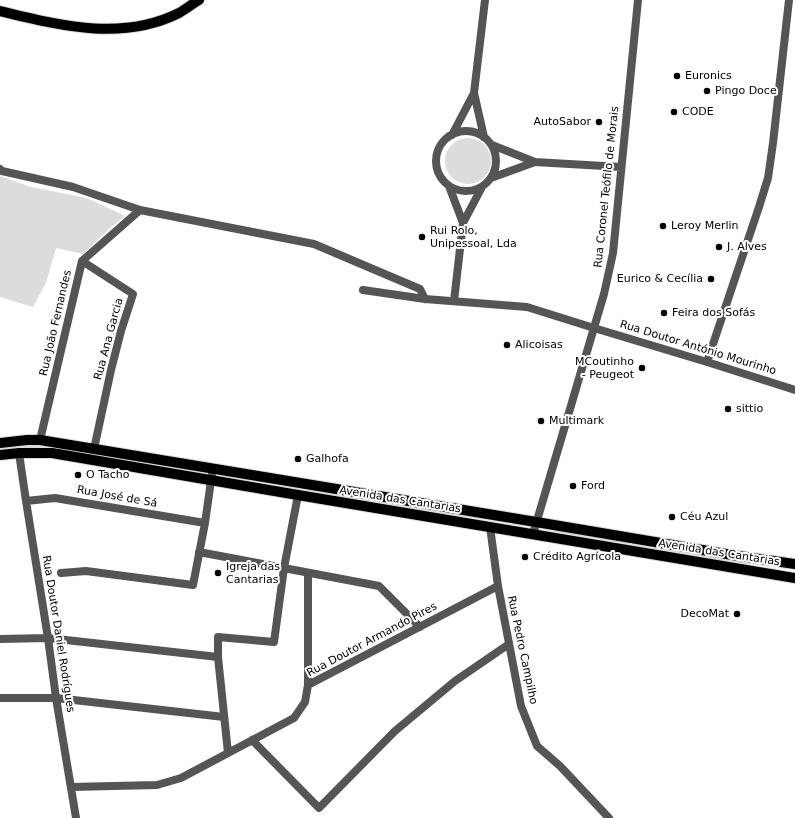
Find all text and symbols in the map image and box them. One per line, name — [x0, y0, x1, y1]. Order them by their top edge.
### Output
place label: Euronics — [685, 69, 732, 83]
marker: Euronics — [672, 71, 682, 81]
place label: Pingo Doce — [715, 84, 777, 98]
marker: Pingo Doce — [702, 86, 712, 96]
place label: CODE — [682, 105, 714, 119]
street label: Rua Coronel Teófilo de Morais — [592, 106, 622, 268]
marker: CODE — [669, 107, 679, 117]
place label: AutoSabor — [534, 115, 591, 129]
marker: AutoSabor — [594, 117, 604, 127]
place label: Leroy Merlin — [671, 219, 739, 233]
marker: Leroy Merlin — [658, 221, 668, 231]
place label: Rui Rolo, Unipessoal, Lda — [430, 224, 517, 250]
marker: Rui Rolo, Unipessoal, Lda — [417, 232, 427, 242]
place label: J. Alves — [727, 240, 767, 254]
marker: J. Alves — [714, 242, 724, 252]
street label: Rua João Fernandes — [37, 269, 75, 377]
place label: Eurico & Cecília — [617, 272, 703, 286]
marker: Eurico & Cecília — [706, 274, 716, 284]
street label: Rua Ana Garcia — [92, 296, 126, 382]
place label: Feira dos Sofás — [672, 306, 755, 320]
marker: Feira dos Sofás — [659, 308, 669, 318]
street label: Rua Doutor António Mourinho — [618, 318, 778, 378]
place label: Alicoisas — [515, 338, 563, 352]
marker: Alicoisas — [502, 340, 512, 350]
place label: MCoutinho - Peugeot — [575, 355, 634, 381]
marker: MCoutinho - Peugeot — [637, 363, 647, 373]
place label: sittio — [736, 402, 763, 416]
marker: sittio — [723, 404, 733, 414]
place label: Multimark — [549, 414, 604, 428]
marker: Multimark — [536, 416, 546, 426]
place label: Galhofa — [306, 452, 349, 466]
marker: Galhofa — [293, 454, 303, 464]
place label: O Tacho — [86, 468, 130, 482]
marker: O Tacho — [73, 470, 83, 480]
place label: Ford — [581, 479, 605, 493]
marker: Ford — [568, 481, 578, 491]
street label: Rua José de Sá — [76, 483, 158, 511]
street label: Avenida das Cantarias — [338, 484, 462, 516]
place label: Céu Azul — [680, 510, 728, 524]
marker: Céu Azul — [667, 512, 677, 522]
street label: Avenida das Cantarias — [657, 537, 781, 569]
place label: Crédito Agrícola — [533, 550, 621, 564]
marker: Crédito Agrícola — [520, 552, 530, 562]
street label: Rua Doutor Daniel Rodrígues — [39, 554, 77, 714]
place label: Igreja das Cantarias — [226, 560, 280, 586]
marker: Igreja das Cantarias — [213, 568, 223, 578]
street label: Rua Pedro Campilho — [504, 594, 540, 706]
street label: Rua Doutor Armando Pires — [305, 600, 439, 680]
place label: DecoMat — [680, 607, 729, 621]
marker: DecoMat — [732, 609, 742, 619]

